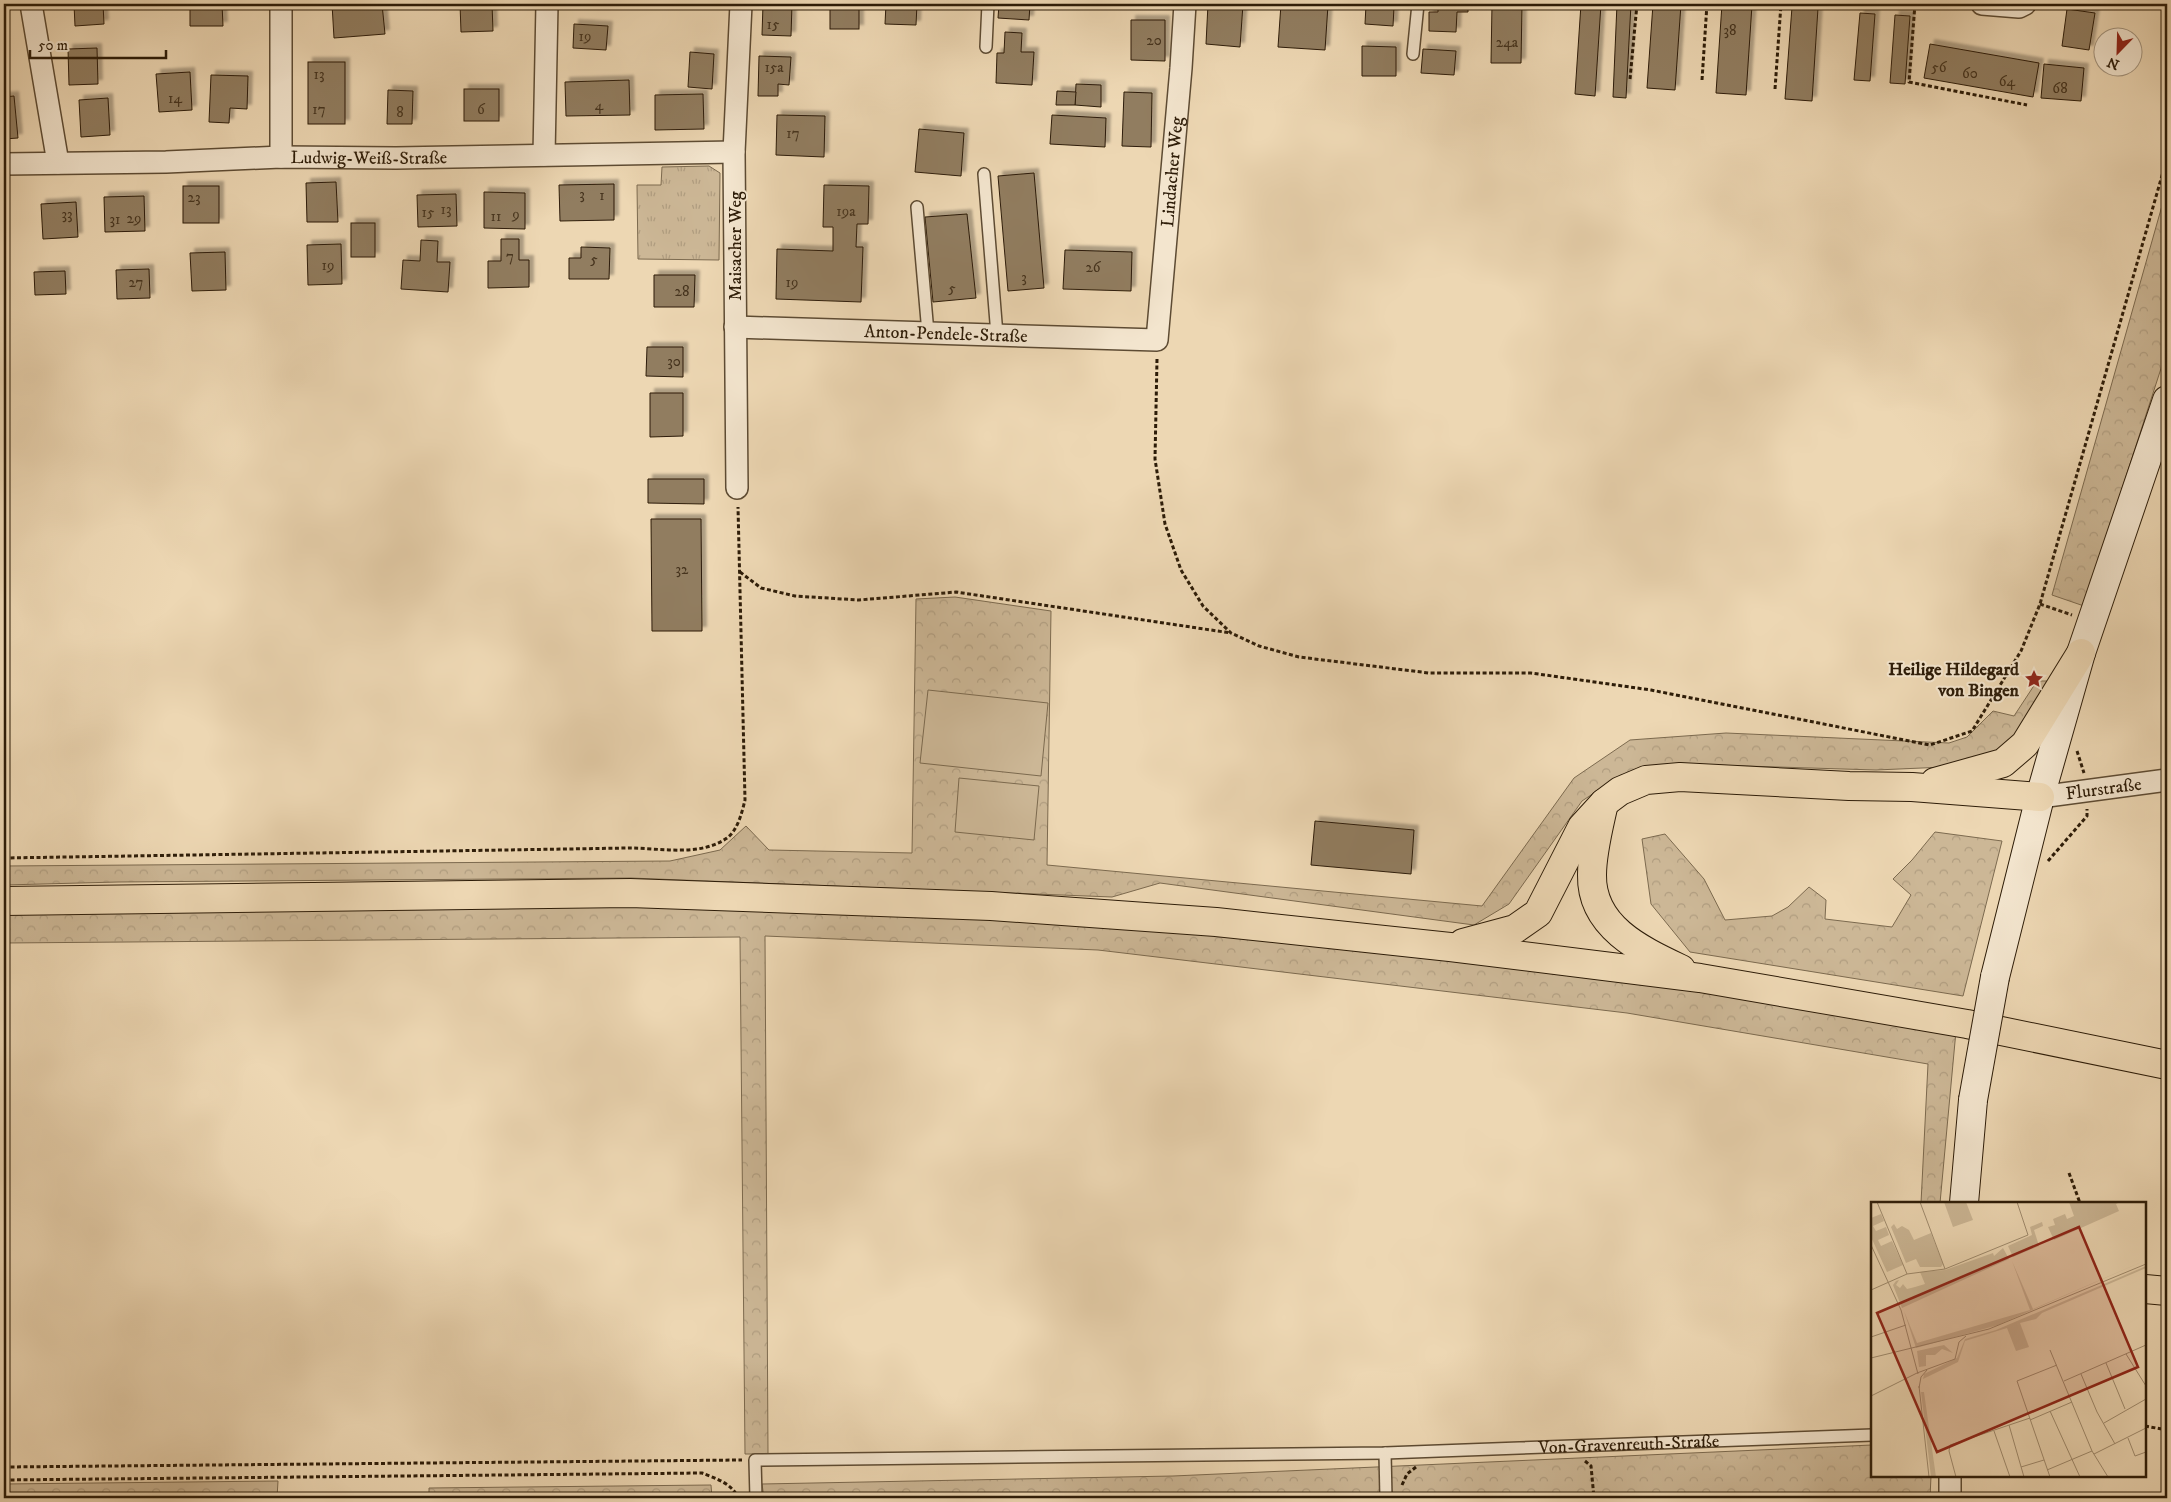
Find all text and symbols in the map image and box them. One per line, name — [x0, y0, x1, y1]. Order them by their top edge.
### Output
house number: 15 — [767, 15, 780, 34]
house number: 38 — [1723, 21, 1737, 40]
house number: 19 — [579, 27, 591, 46]
scale bar — [30, 28, 166, 60]
north arrow — [2094, 28, 2144, 78]
house number: 20 — [1146, 31, 1162, 50]
house number: 24a — [1496, 33, 1519, 52]
text: 50 m — [38, 36, 68, 55]
text: N — [2104, 52, 2122, 74]
house number: 15a — [764, 58, 784, 77]
house number: 56 — [1931, 58, 1948, 77]
house number: 60 — [1962, 64, 1978, 83]
house number: 13 — [313, 65, 325, 84]
house number: 64 — [1999, 72, 2016, 91]
house number: 68 — [2052, 79, 2068, 98]
house number: 14 — [168, 89, 182, 108]
house number: 4 — [595, 96, 604, 115]
house number: 17 — [312, 100, 326, 119]
house number: 6 — [477, 100, 486, 119]
house number: 8 — [396, 103, 404, 122]
street label: Lindacher Weg — [1157, 116, 1189, 228]
house number: 17 — [786, 124, 800, 143]
street label: Ludwig-Weiß-Straße — [290, 147, 447, 170]
house number: 3 — [579, 185, 585, 204]
house number: 1 — [599, 186, 605, 205]
house number: 23 — [188, 188, 200, 207]
street label: Maisacher Weg — [725, 191, 747, 301]
house number: 13 — [440, 200, 452, 219]
house number: 19a — [836, 202, 856, 221]
house number: 15 — [422, 203, 435, 222]
house number: 33 — [61, 205, 73, 224]
house number: 9 — [511, 205, 520, 224]
house number: 11 — [490, 207, 502, 226]
house number: 29 — [127, 209, 141, 228]
house number: 31 — [109, 210, 121, 229]
house number: 7 — [506, 247, 514, 266]
house number: 5 — [590, 250, 598, 269]
house number: 19 — [322, 256, 334, 275]
house number: 26 — [1085, 258, 1102, 277]
house number: 3 — [1021, 268, 1027, 287]
house number: 27 — [129, 273, 144, 292]
house number: 19 — [786, 273, 798, 292]
house number: 5 — [948, 279, 956, 298]
house number: 28 — [675, 282, 689, 301]
street label: Anton-Pendele-Straße — [864, 321, 1028, 348]
house number: 30 — [667, 352, 681, 371]
house number: 32 — [676, 560, 689, 579]
place label: Heilige Hildegard von Bingen — [1888, 659, 2020, 702]
place icon: Heilige Hildegard von Bingen — [2023, 668, 2045, 690]
street label: Flurstraße — [2064, 774, 2143, 805]
inset map — [1871, 1202, 2146, 1477]
street label: Von-Gravenreuth-Straße — [1537, 1431, 1720, 1459]

